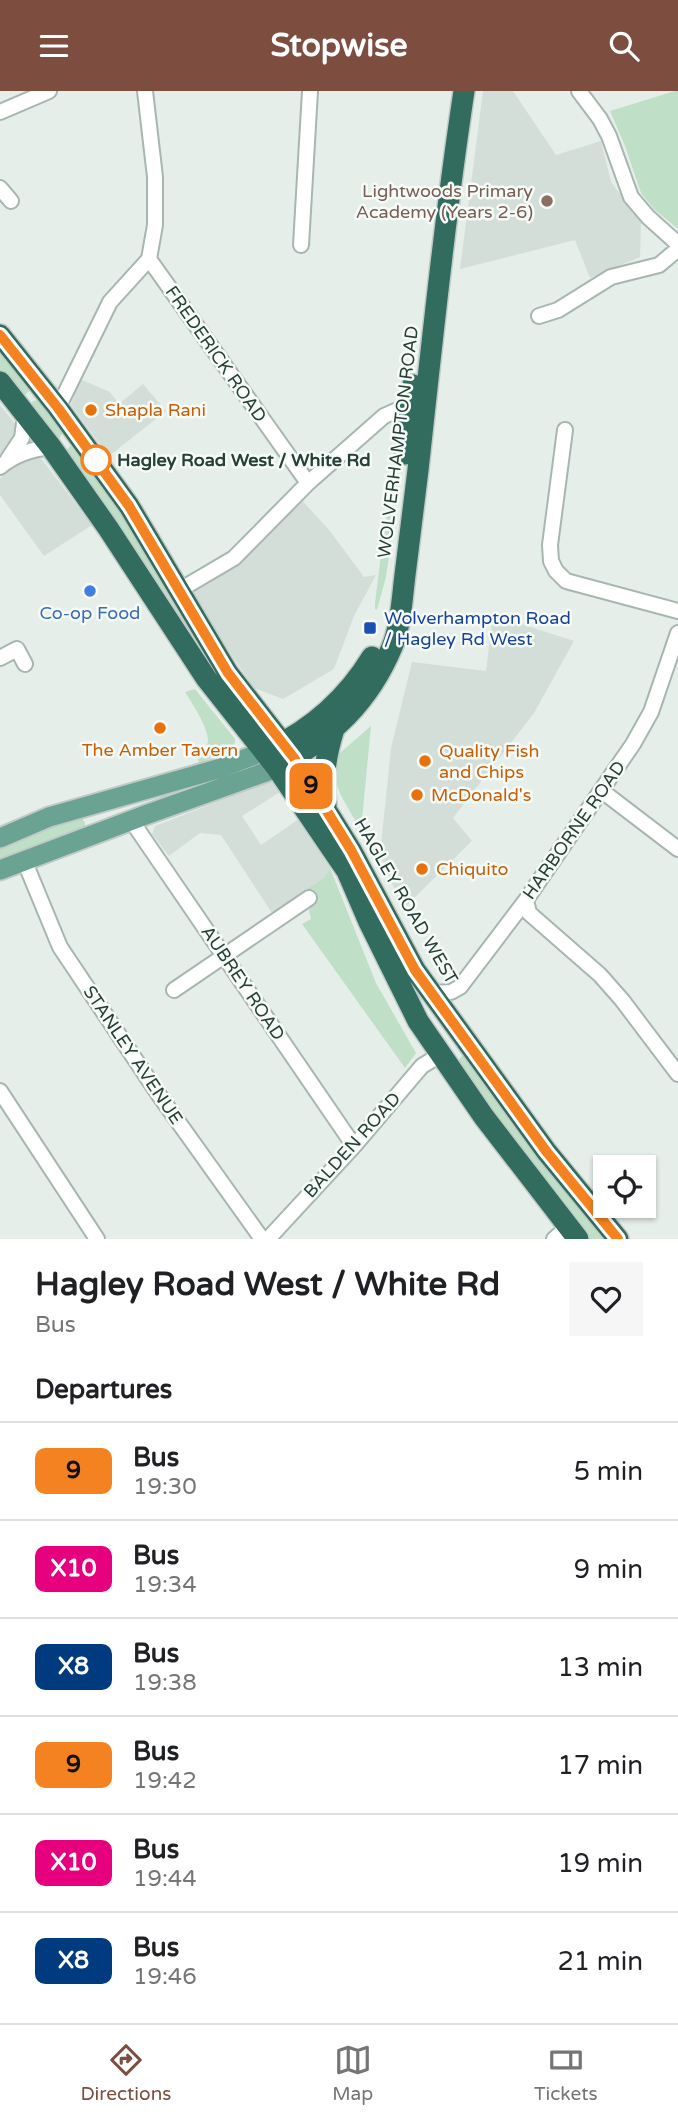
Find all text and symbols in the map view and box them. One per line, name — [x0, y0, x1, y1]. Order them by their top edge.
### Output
icon: menu — [35, 27, 73, 65]
text: Stopwise — [270, 27, 408, 65]
icon: search — [605, 27, 643, 65]
place label: Lightwoods Primary Academy (Years 2-6) — [356, 180, 533, 223]
marker: Lightwoods Primary Academy (Years 2-6) — [539, 193, 555, 209]
street label: FREDERICK ROAD — [161, 282, 271, 426]
street label: WOLVERHAMPTON ROAD — [373, 325, 423, 559]
place label: Shapla Rani — [105, 399, 206, 421]
marker: Shapla Rani — [83, 402, 99, 418]
marker: Hagley Road West / White Rd — [81, 445, 111, 475]
place label: Hagley Road West / White Rd — [117, 449, 371, 471]
marker: Co-op Food — [82, 583, 98, 599]
place label: Co-op Food — [40, 602, 140, 624]
place label: Wolverhampton Road / Hagley Rd West — [384, 607, 571, 650]
marker: Wolverhampton Road / Hagley Rd West — [362, 620, 378, 636]
marker: The Amber Tavern — [152, 720, 168, 736]
place label: The Amber Tavern — [82, 739, 238, 761]
place label: Quality Fish and Chips — [439, 740, 539, 783]
marker: Quality Fish and Chips — [417, 753, 433, 769]
street label: HARBORNE ROAD — [518, 756, 630, 904]
line badge: 9 — [288, 763, 334, 809]
text: 9 — [303, 771, 319, 800]
place label: McDonald's — [431, 784, 531, 806]
marker: McDonald's — [409, 787, 425, 803]
street label: HAGLEY ROAD WEST — [349, 814, 463, 988]
place label: Chiquito — [436, 858, 509, 880]
marker: Chiquito — [414, 861, 430, 877]
street label: AUBREY ROAD — [196, 921, 290, 1045]
street label: STANLEY AVENUE — [78, 982, 188, 1128]
street label: BALDEN ROAD — [299, 1088, 405, 1202]
map controls — [593, 1155, 656, 1218]
button: locate — [593, 1155, 656, 1218]
button: heart — [569, 1262, 643, 1336]
text: Hagley Road West / White Rd — [35, 1265, 500, 1304]
text: Bus — [35, 1311, 76, 1339]
text: Departures — [35, 1374, 172, 1405]
text: Bus — [133, 1442, 179, 1473]
text: 9 — [66, 1456, 81, 1485]
text: 5 min — [574, 1456, 643, 1487]
text: 19:30 — [133, 1473, 197, 1501]
text: Bus — [133, 1540, 179, 1571]
text: X10 — [50, 1554, 97, 1583]
text: 9 min — [574, 1554, 643, 1585]
text: 19:34 — [133, 1571, 197, 1599]
text: Bus — [133, 1638, 179, 1669]
text: X8 — [58, 1652, 89, 1681]
text: 13 min — [557, 1652, 643, 1683]
text: 19:38 — [133, 1669, 197, 1697]
text: Bus — [133, 1736, 179, 1767]
text: 9 — [66, 1750, 81, 1779]
text: 17 min — [557, 1750, 643, 1781]
text: 19:42 — [133, 1767, 197, 1795]
text: Bus — [133, 1834, 179, 1865]
text: X10 — [50, 1848, 97, 1877]
text: 19 min — [557, 1848, 643, 1879]
text: 19:44 — [133, 1865, 197, 1893]
text: Bus — [133, 1932, 179, 1963]
text: X8 — [58, 1946, 89, 1975]
text: 21 min — [557, 1946, 643, 1977]
text: 19:46 — [133, 1963, 197, 1991]
tab: Directions — [80, 2041, 171, 2105]
tab: Map — [332, 2041, 373, 2105]
tab: Tickets — [534, 2041, 598, 2105]

